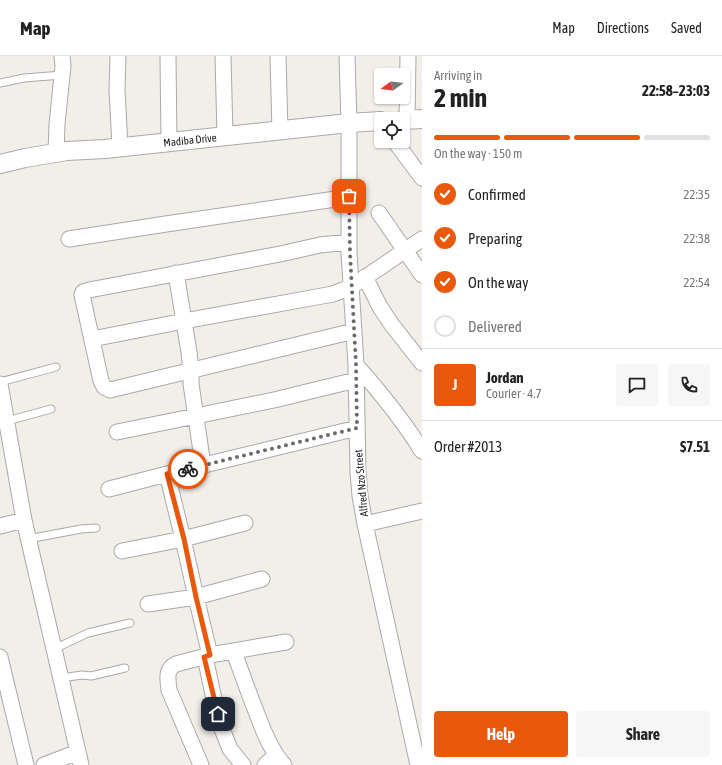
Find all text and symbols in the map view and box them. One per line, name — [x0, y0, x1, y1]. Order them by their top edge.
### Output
text: Map — [20, 17, 51, 39]
text: Map — [552, 20, 575, 36]
text: Directions — [597, 20, 649, 36]
text: Saved — [671, 20, 702, 36]
north arrow — [374, 68, 410, 104]
map controls — [374, 68, 410, 148]
text: Arriving in — [434, 68, 482, 83]
text: 22:58–23:03 — [642, 82, 710, 99]
text: 2 min — [434, 83, 487, 113]
button: locate — [374, 112, 410, 148]
street label: Madiba Drive — [163, 131, 217, 149]
text: On the way · 150 m — [434, 146, 522, 161]
pin — [332, 179, 366, 213]
icon: check — [434, 183, 456, 205]
icon: bag — [338, 185, 360, 207]
text: Confirmed — [468, 186, 526, 203]
text: 22:35 — [683, 187, 710, 202]
icon: check — [434, 227, 456, 249]
text: Preparing — [468, 230, 522, 247]
text: 22:38 — [683, 231, 710, 246]
icon: check — [434, 271, 456, 293]
text: On the way — [468, 274, 529, 291]
text: 22:54 — [683, 275, 710, 290]
text: Delivered — [468, 318, 522, 335]
button: chat — [616, 364, 658, 406]
button: phone — [668, 364, 710, 406]
text: Jordan — [486, 369, 524, 386]
text: J — [453, 376, 457, 393]
text: Courier · 4.7 — [486, 386, 542, 401]
text: Order #2013 — [434, 438, 502, 455]
text: $7.51 — [680, 438, 710, 455]
courier — [168, 449, 208, 489]
street label: Alfred Nzo Street — [352, 449, 370, 517]
icon: bike — [177, 458, 199, 480]
pin — [201, 697, 235, 731]
icon: home — [207, 703, 229, 725]
button: Help — [434, 711, 568, 757]
button: Share — [576, 711, 710, 757]

